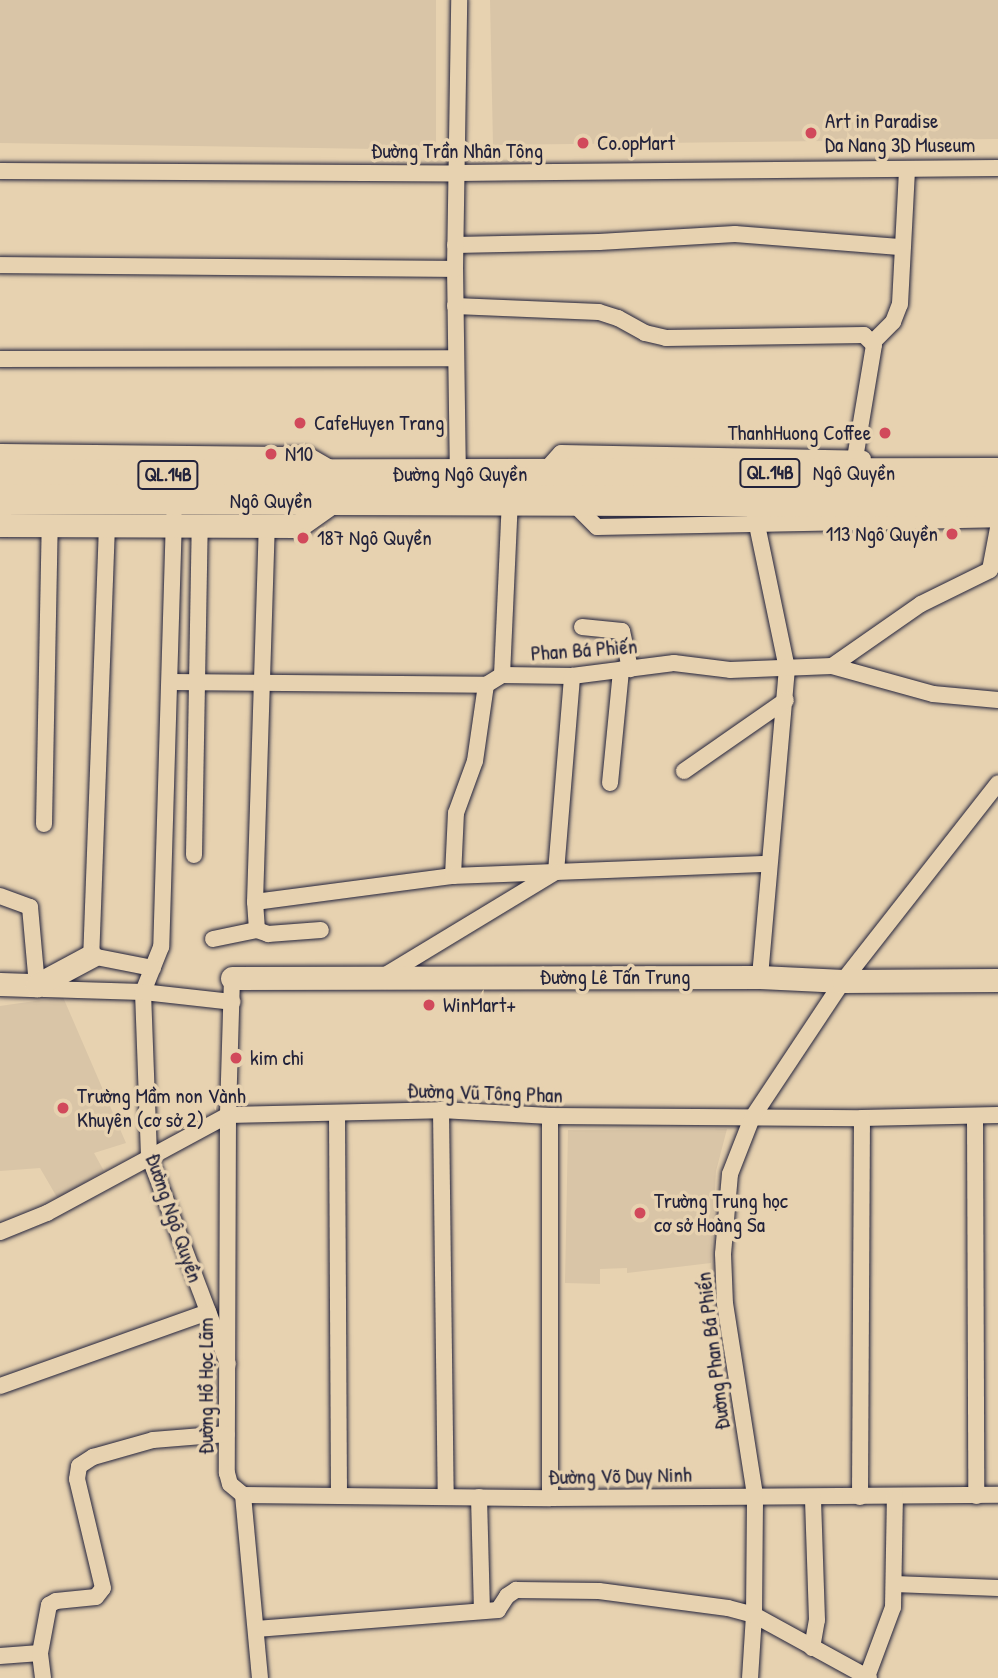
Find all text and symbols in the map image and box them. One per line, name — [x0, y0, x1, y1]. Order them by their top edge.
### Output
place label: Art in Paradise Da Nang 3D Museum — [825, 108, 975, 158]
marker: Art in Paradise Da Nang 3D Museum — [803, 125, 819, 141]
place label: Co.opMart — [597, 130, 675, 156]
marker: Co.opMart — [575, 135, 591, 151]
street label: Đường Trần Nhân Tông — [371, 138, 543, 164]
place label: CafeHuyen Trang — [314, 410, 444, 436]
marker: CafeHuyen Trang — [292, 415, 308, 431]
place label: ThanhHuong Coffee — [728, 420, 871, 446]
marker: ThanhHuong Coffee — [877, 425, 893, 441]
place label: N10 — [285, 441, 313, 467]
marker: N10 — [263, 446, 279, 462]
road number: QL.14B — [738, 458, 802, 488]
road number: QL.14B — [136, 460, 200, 490]
street label: Ngô Quyền — [813, 460, 895, 486]
street label: Đường Ngô Quyền — [393, 461, 527, 487]
street label: Ngô Quyền — [230, 488, 312, 514]
place label: 113 Ngô Quyền — [826, 521, 938, 547]
place label: 187 Ngô Quyền — [317, 525, 432, 551]
marker: 113 Ngô Quyền — [944, 526, 960, 542]
marker: 187 Ngô Quyền — [295, 530, 311, 546]
street label: Phan Bá Phiến — [530, 634, 638, 666]
street label: Đường Lê Tấn Trung — [540, 964, 690, 990]
place label: WinMart+ — [443, 992, 516, 1018]
marker: WinMart+ — [421, 997, 437, 1013]
place label: kim chi — [250, 1045, 304, 1071]
marker: kim chi — [228, 1050, 244, 1066]
street label: Đường Vũ Tông Phan — [407, 1078, 563, 1108]
place label: Trường Mầm non Vành Khuyên (cơ sở 2) — [77, 1083, 246, 1133]
marker: Trường Mầm non Vành Khuyên (cơ sở 2) — [55, 1100, 71, 1116]
street label: Đường Ngô Quyền — [140, 1150, 208, 1286]
place label: Trường Trung học cơ sở Hoàng Sa — [654, 1188, 788, 1238]
marker: Trường Trung học cơ sở Hoàng Sa — [632, 1205, 648, 1221]
street label: Đường Phan Bá Phiến — [691, 1271, 735, 1431]
street label: Đường Hồ Học Lãm — [193, 1318, 219, 1454]
street label: Đường Võ Duy Ninh — [548, 1462, 692, 1490]

